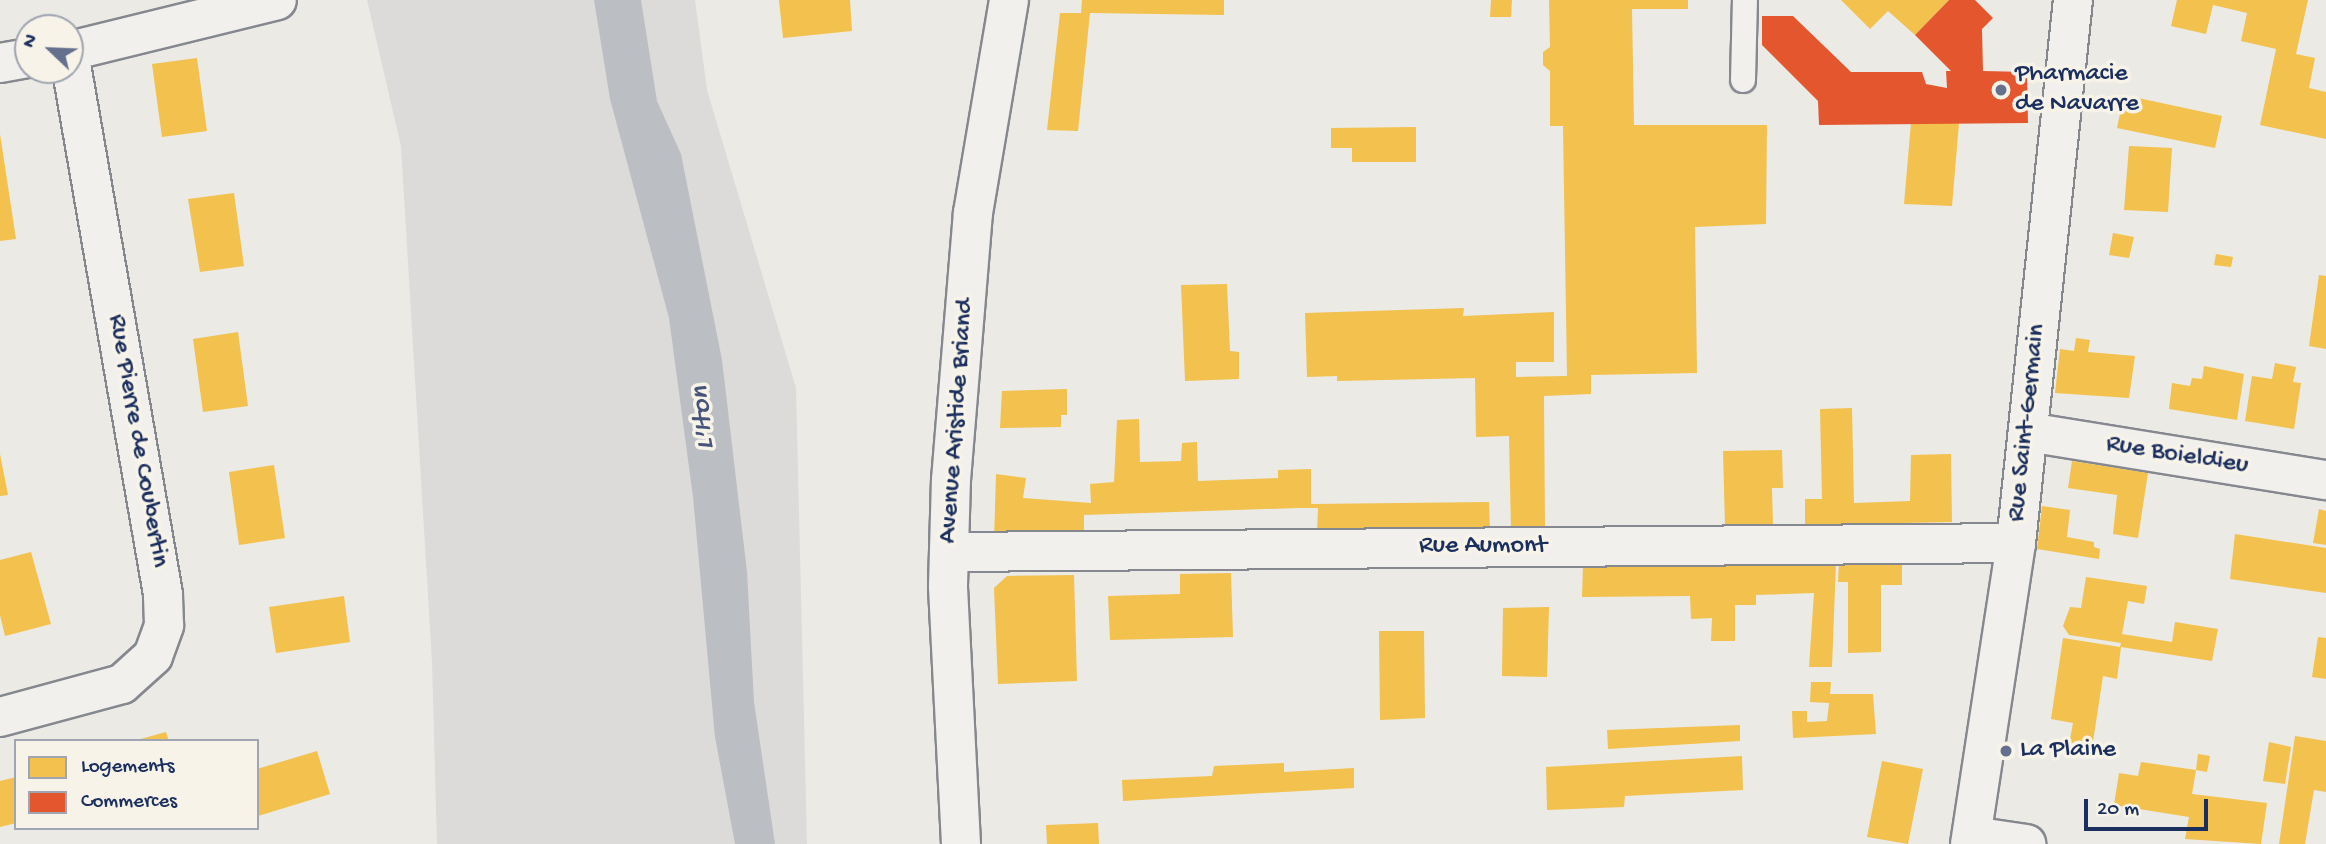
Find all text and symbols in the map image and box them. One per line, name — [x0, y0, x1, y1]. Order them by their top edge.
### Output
north arrow — [14, 14, 84, 84]
text: N — [18, 31, 44, 52]
place label: Pharmacie de Navarre — [2015, 59, 2139, 120]
marker: Pharmacie de Navarre — [1993, 82, 2009, 98]
street label: Avenue Aristide Briand — [934, 298, 982, 544]
street label: Rue Pierre de Coubertin — [99, 312, 175, 570]
street label: Rue Saint-Germain — [2002, 323, 2054, 523]
water label: L'Iton — [685, 385, 723, 451]
street label: Rue Boieldieu — [2104, 429, 2250, 483]
street label: Rue Aumont — [1419, 531, 1547, 563]
place label: La Plaine — [2020, 735, 2116, 767]
legend — [14, 739, 259, 830]
marker: La Plaine — [1998, 743, 2014, 759]
text: Logements — [81, 755, 174, 780]
scale bar — [2088, 784, 2212, 828]
text: Commerces — [81, 790, 177, 815]
text: 20 m — [2097, 798, 2139, 823]

